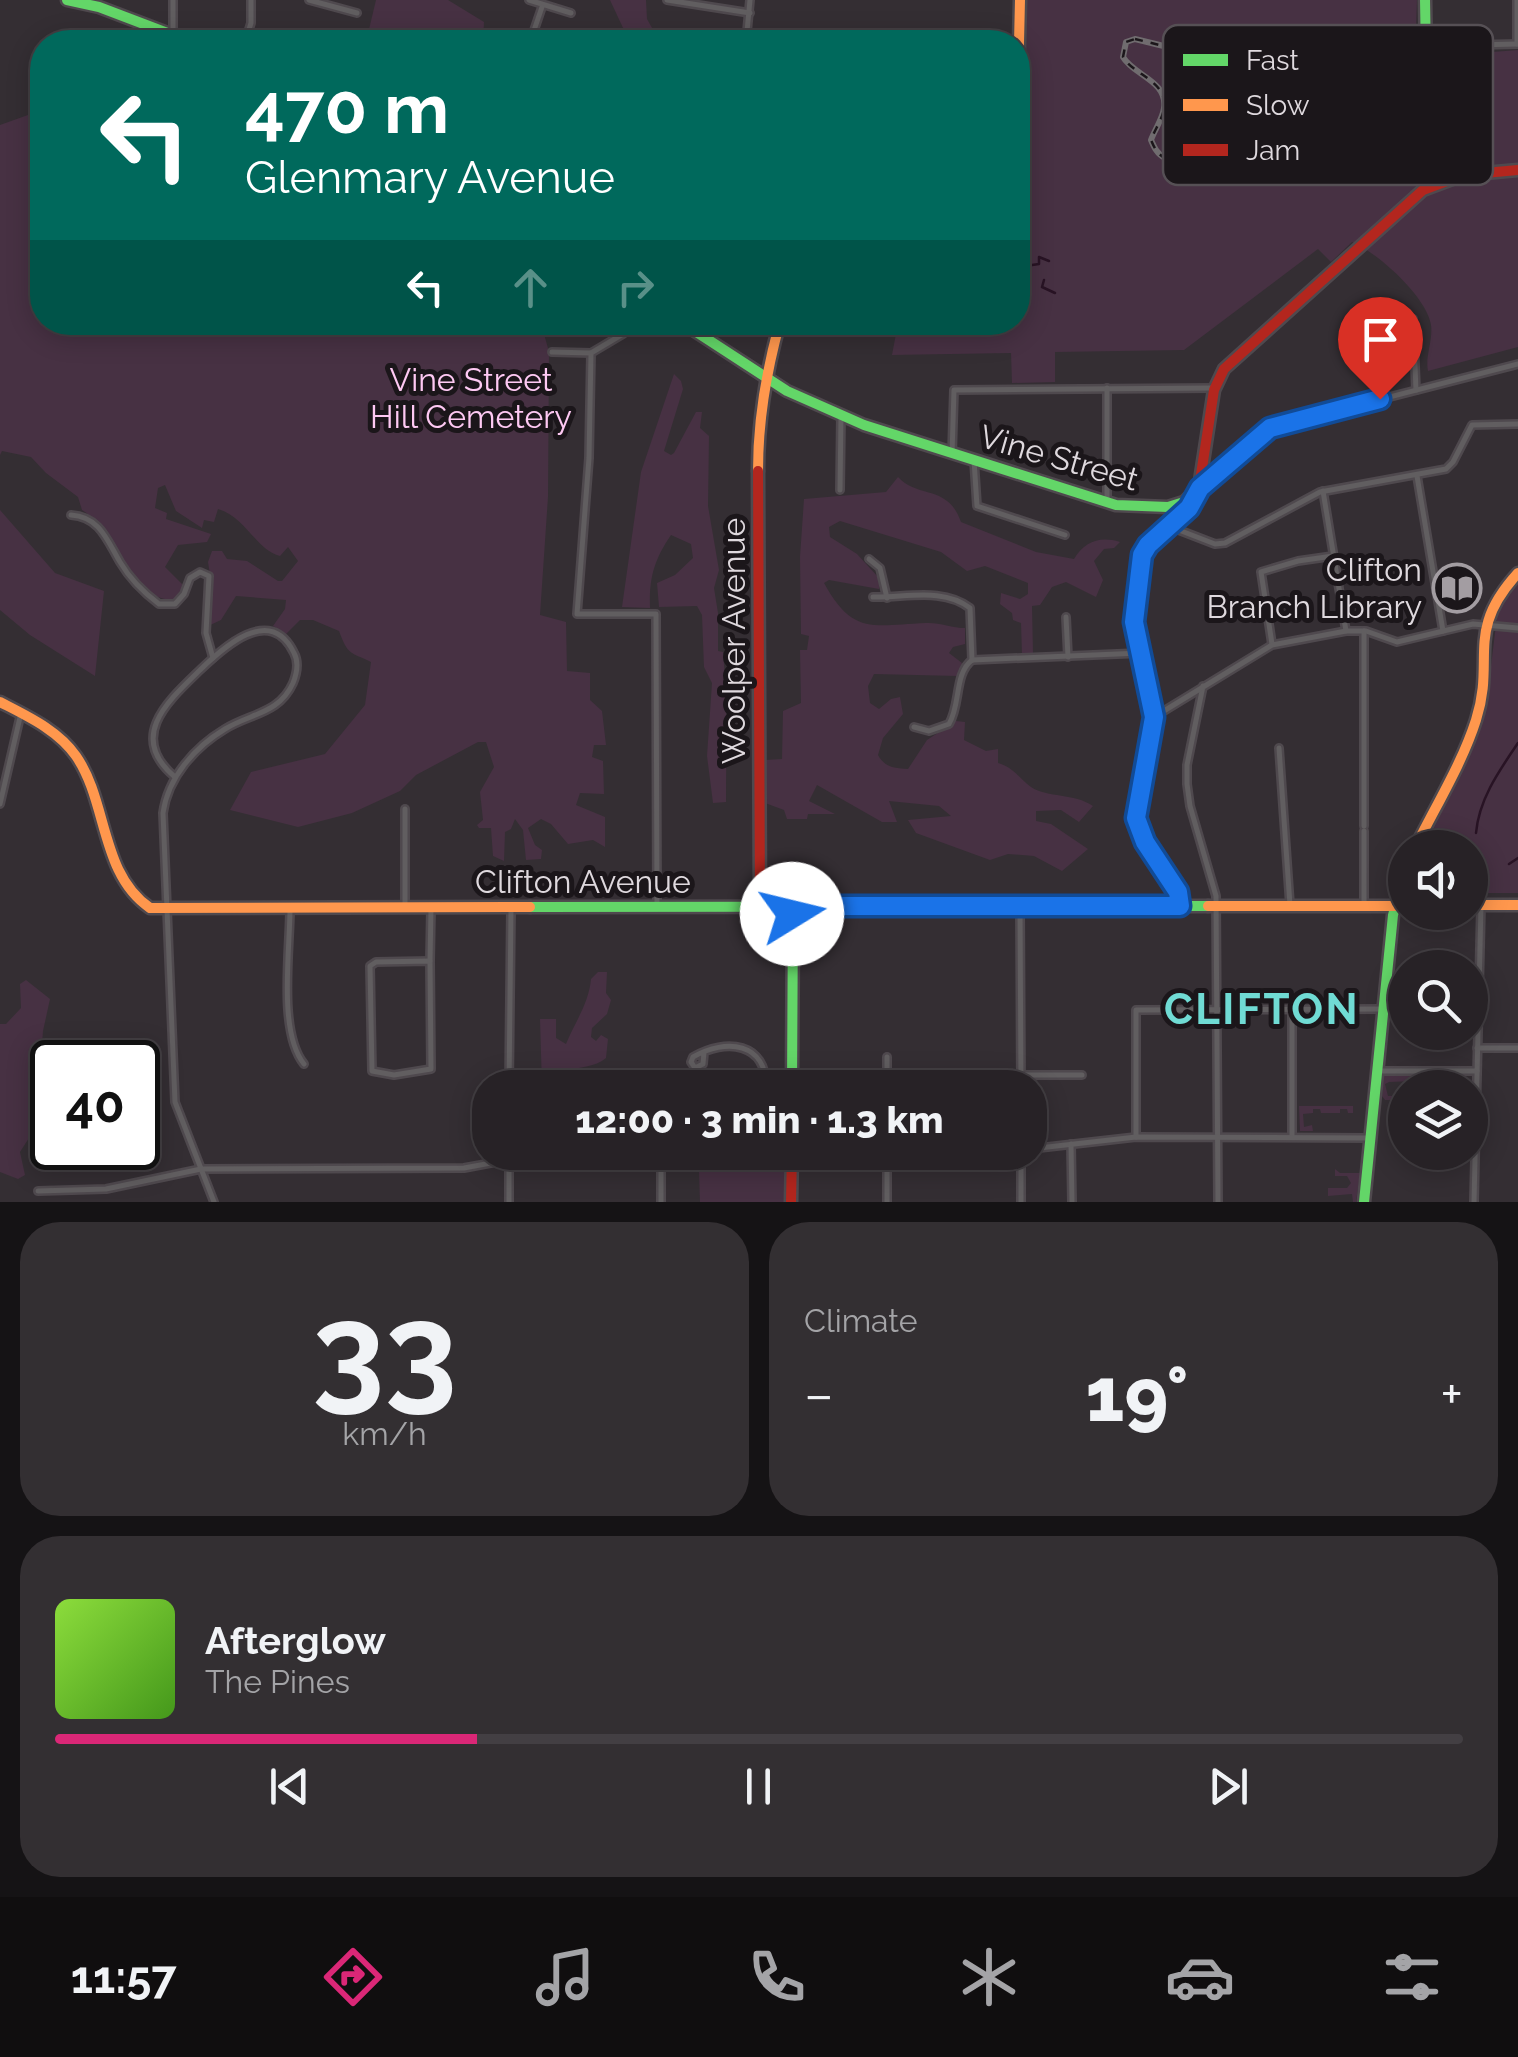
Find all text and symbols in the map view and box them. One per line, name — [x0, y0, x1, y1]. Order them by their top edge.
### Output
legend — [1163, 25, 1493, 185]
text: Fast — [1246, 44, 1299, 77]
text: 470 m — [245, 67, 449, 149]
icon: left — [80, 70, 210, 200]
text: Slow — [1246, 89, 1310, 122]
text: Jam — [1246, 134, 1300, 167]
text: Glenmary Avenue — [245, 151, 615, 204]
icon: left — [398, 260, 453, 315]
icon: ahead — [503, 260, 558, 315]
icon: right — [608, 260, 663, 315]
pin — [1338, 297, 1423, 400]
icon: arrive — [1353, 312, 1408, 367]
park label: Vine Street Hill Cemetery — [370, 361, 572, 435]
street label: Vine Street — [976, 417, 1143, 498]
street label: Woolper Avenue — [715, 518, 752, 764]
place label: Clifton Branch Library — [1206, 551, 1422, 625]
library icon: Clifton Branch Library — [1431, 562, 1483, 614]
map controls — [1388, 830, 1488, 1170]
button: sound — [1388, 830, 1488, 930]
position arrow — [740, 862, 844, 966]
street label: Clifton Avenue — [475, 863, 691, 900]
button: search — [1388, 950, 1488, 1050]
district label: CLIFTON — [1164, 985, 1360, 1034]
speed limit sign: 40 — [30, 1040, 160, 1170]
button: layers — [1388, 1070, 1488, 1170]
text: 12:00 · 3 min · 1.3 km — [575, 1097, 944, 1142]
text: 33 — [312, 1274, 457, 1426]
text: Climate — [804, 1302, 918, 1339]
text: 19° — [1085, 1350, 1188, 1439]
text: − — [804, 1362, 834, 1427]
text: + — [1440, 1362, 1463, 1427]
text: km/h — [342, 1415, 427, 1452]
text: Afterglow — [205, 1618, 386, 1663]
text: The Pines — [205, 1663, 350, 1700]
icon: previous — [262, 1759, 317, 1814]
icon: pause — [731, 1759, 786, 1814]
icon: next — [1201, 1759, 1256, 1814]
icon: directions — [318, 1942, 388, 2012]
icon: music — [530, 1942, 600, 2012]
icon: phone — [742, 1942, 812, 2012]
icon: climate — [954, 1942, 1024, 2012]
icon: car — [1165, 1942, 1235, 2012]
icon: filters — [1377, 1942, 1447, 2012]
text: 11:57 — [71, 1951, 177, 2004]

